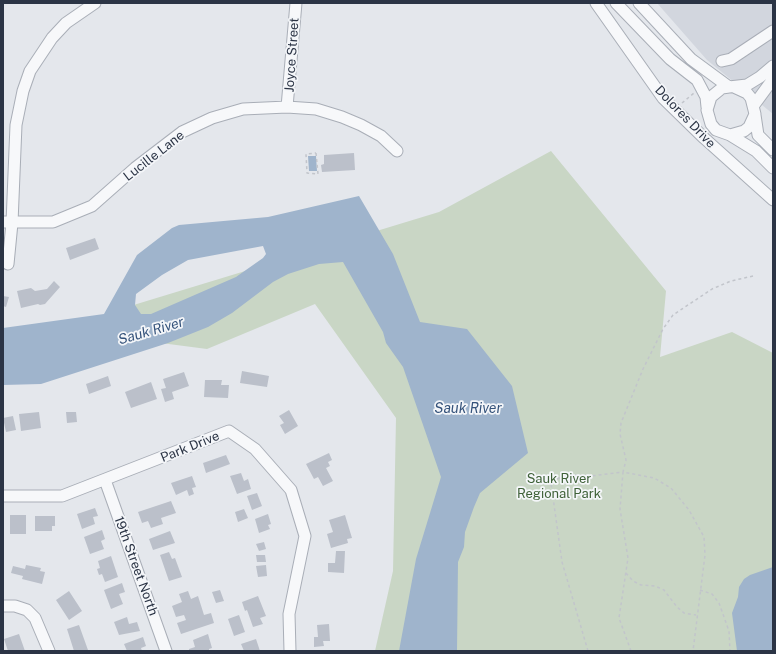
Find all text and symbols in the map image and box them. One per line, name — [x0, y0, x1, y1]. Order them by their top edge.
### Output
street label: Joyce Street — [282, 17, 302, 93]
street label: Dolores Drive — [651, 83, 719, 151]
street label: Lucille Lane — [121, 128, 187, 184]
water label: Sauk River — [116, 314, 186, 348]
water label: Sauk River — [434, 401, 502, 417]
street label: Park Drive — [158, 428, 222, 466]
park label: Sauk River Regional Park — [517, 471, 601, 502]
street label: 19th Street North — [111, 514, 161, 618]

